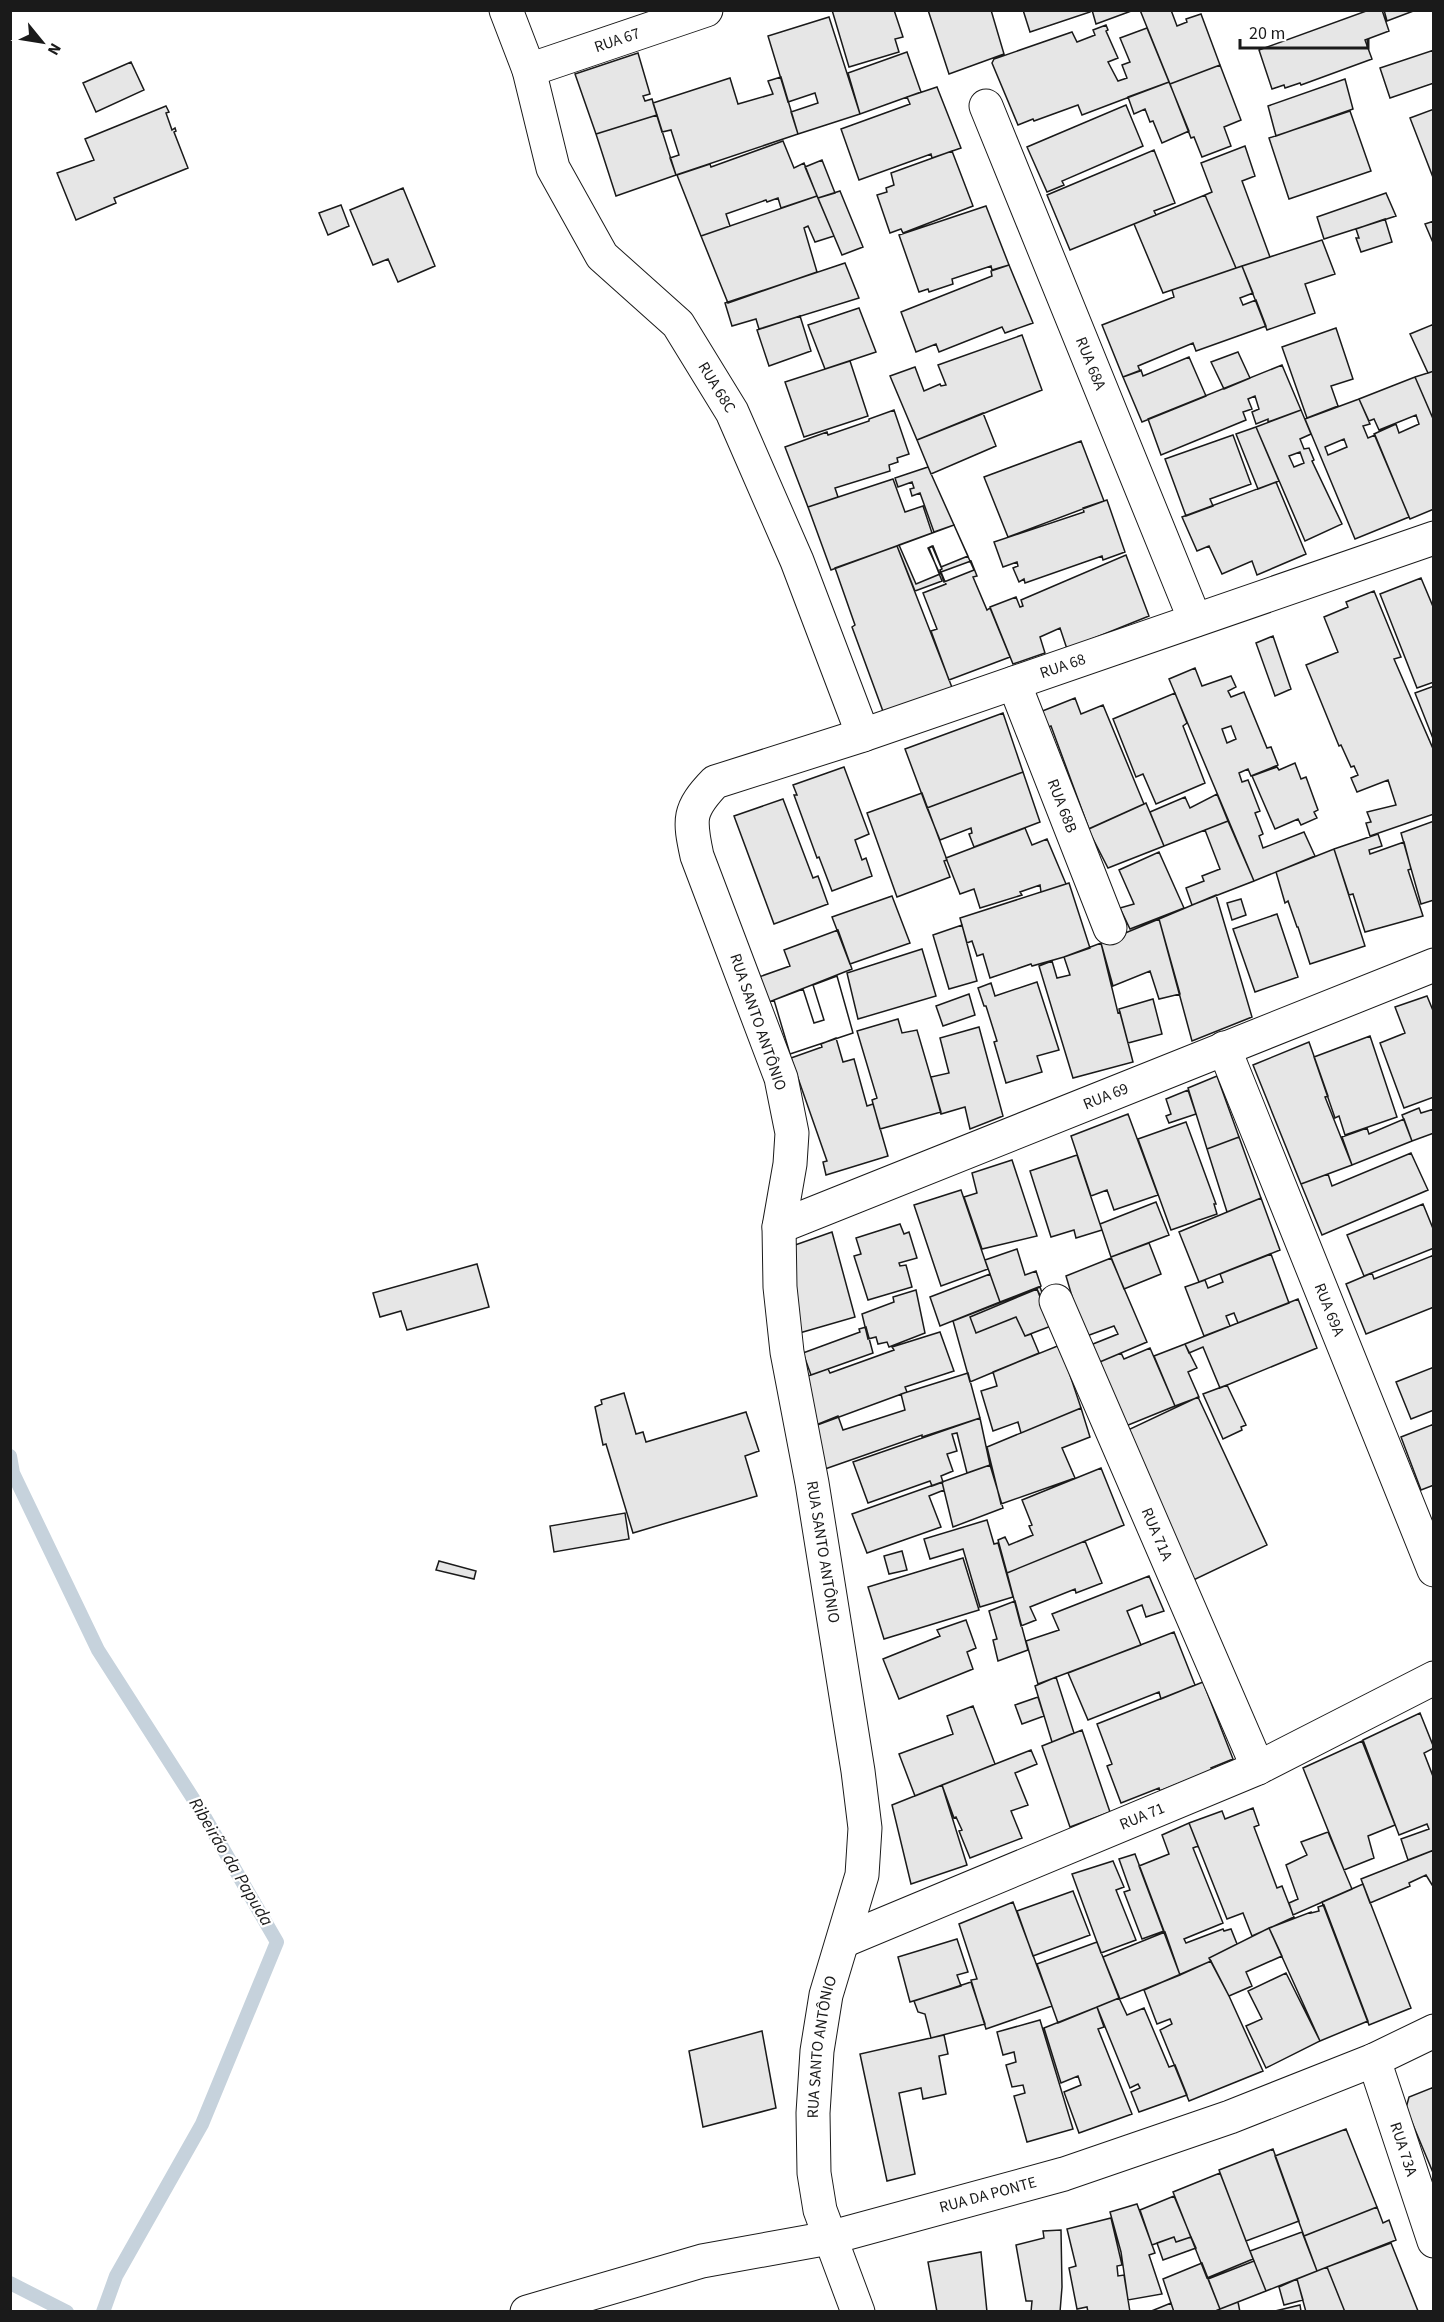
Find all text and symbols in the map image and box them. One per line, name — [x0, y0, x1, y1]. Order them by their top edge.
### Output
north arrow — [12, 12, 72, 72]
scale bar — [1240, 12, 1368, 50]
text: 20 m — [1249, 21, 1285, 46]
street label: RUA 67 — [591, 22, 643, 58]
text: N — [42, 39, 66, 59]
street label: RUA 68A — [1070, 334, 1112, 394]
street label: RUA 68C — [693, 358, 741, 417]
street label: RUA 68 — [1037, 648, 1089, 684]
street label: RUA 68B — [1042, 776, 1083, 836]
street label: RUA SANTO ANTÔNIO — [724, 950, 792, 1094]
street label: RUA 69 — [1080, 1077, 1132, 1115]
street label: RUA 69A — [1309, 1280, 1350, 1340]
street label: RUA SANTO ANTÔNIO — [801, 1479, 845, 1625]
street label: RUA 71A — [1136, 1504, 1178, 1564]
water label: Ribeirão da Papuda — [183, 1793, 279, 1931]
street label: RUA 71 — [1116, 1797, 1168, 1836]
street label: RUA SANTO ANTÔNIO — [802, 1973, 842, 2118]
street label: RUA 73A — [1384, 2119, 1423, 2179]
street label: RUA DA PONTE — [937, 2171, 1039, 2218]

